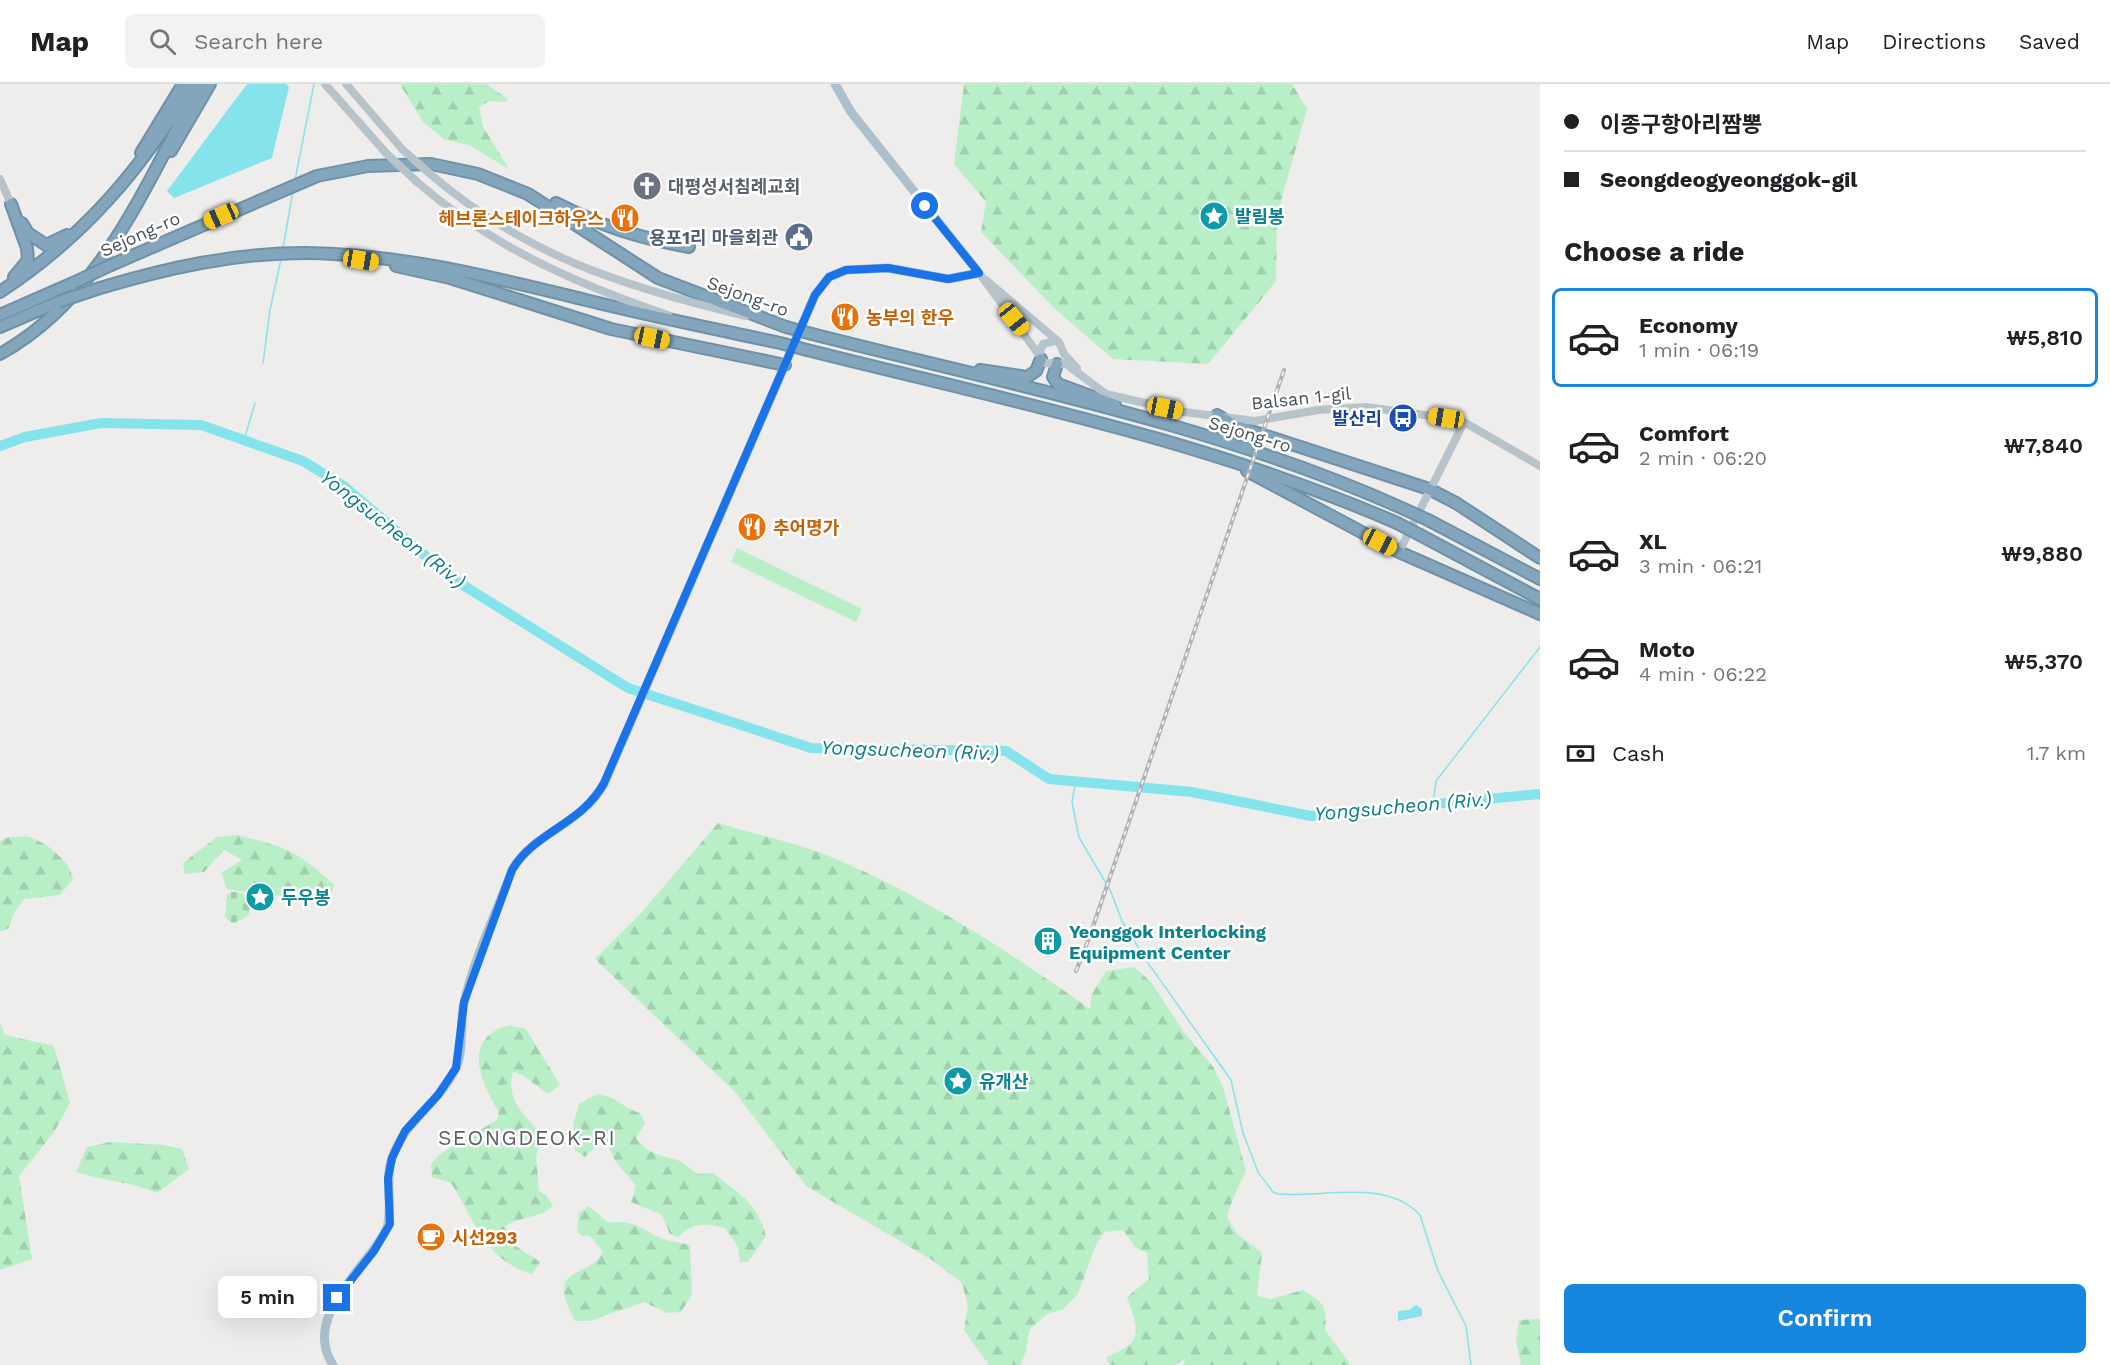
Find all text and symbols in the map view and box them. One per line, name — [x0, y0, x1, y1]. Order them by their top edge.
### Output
search box — [125, 14, 545, 68]
text: Map — [30, 25, 89, 58]
icon: search — [146, 25, 179, 58]
text: Search here — [194, 29, 323, 54]
text: Map — [1806, 29, 1849, 54]
text: Directions — [1882, 29, 1986, 54]
text: Saved — [2019, 29, 2080, 54]
text: 이종구항아리짬뽕 — [1600, 112, 1762, 137]
text: Seongdeogyeonggok-gil — [1600, 167, 1858, 192]
church icon: 대평성서침례교회 — [631, 170, 663, 202]
place label: 대평성서침례교회 — [668, 176, 800, 197]
route start — [911, 192, 938, 219]
car — [201, 200, 241, 232]
place icon: 발림봉 — [1198, 200, 1230, 232]
restaurant icon: 헤브론스테이크하우스 — [609, 202, 641, 234]
place label: 발림봉 — [1235, 206, 1285, 227]
street label: Sejong-ro — [97, 207, 183, 261]
place label: 헤브론스테이크하우스 — [438, 208, 604, 229]
public building icon: 용포1리 마을회관 — [783, 221, 815, 253]
place label: 용포1리 마을회관 — [649, 227, 778, 248]
text: Choose a ride — [1564, 236, 1744, 268]
car — [342, 248, 380, 272]
street label: Sejong-ro — [704, 272, 792, 320]
car — [996, 299, 1032, 339]
restaurant icon: 농부의 한우 — [829, 301, 861, 333]
place label: 농부의 한우 — [866, 307, 954, 328]
icon: car — [1567, 311, 1621, 365]
text: Economy — [1639, 313, 1738, 338]
car — [633, 325, 671, 351]
text: ₩5,810 — [2006, 325, 2083, 350]
text: 1 min · 06:19 — [1639, 338, 1759, 362]
street label: Balsan 1-gil — [1250, 382, 1352, 414]
car — [1146, 396, 1184, 420]
bus stop icon: 발산리 — [1387, 402, 1419, 434]
car — [1427, 406, 1465, 430]
place label: 발산리 — [1332, 408, 1382, 429]
street label: Sejong-ro — [1206, 411, 1294, 457]
icon: car — [1567, 419, 1621, 473]
text: Comfort — [1639, 421, 1729, 446]
text: ₩7,840 — [2004, 433, 2083, 458]
text: 2 min · 06:20 — [1639, 446, 1767, 470]
water label: Yongsucheon (Riv.) — [315, 465, 471, 593]
restaurant icon: 추어명가 — [736, 511, 768, 543]
place label: 추어명가 — [773, 517, 840, 538]
car — [1360, 526, 1400, 558]
icon: car — [1567, 527, 1621, 581]
text: XL — [1639, 529, 1667, 554]
text: ₩9,880 — [2001, 541, 2083, 566]
text: 3 min · 06:21 — [1639, 554, 1762, 578]
icon: car — [1567, 635, 1621, 689]
text: Moto — [1639, 637, 1695, 662]
text: ₩5,370 — [2005, 649, 2083, 674]
text: 4 min · 06:22 — [1639, 662, 1767, 686]
water label: Yongsucheon (Riv.) — [821, 735, 999, 765]
icon: cash — [1564, 737, 1597, 770]
text: Cash — [1612, 741, 1665, 766]
text: 1.7 km — [2027, 741, 2086, 765]
water label: Yongsucheon (Riv.) — [1313, 786, 1493, 826]
place icon: 두우봉 — [244, 881, 276, 913]
place label: 두우봉 — [281, 887, 331, 908]
place label: Yeonggok Interlocking Equipment Center — [1069, 921, 1267, 963]
building icon: Yeonggok Interlocking Equipment Center — [1032, 925, 1064, 957]
place icon: 유개산 — [942, 1065, 974, 1097]
place label: 유개산 — [979, 1071, 1029, 1092]
district label: SEONGDEOK-RI — [438, 1125, 616, 1150]
cafe icon: 시선293 — [415, 1221, 447, 1253]
place label: 시선293 — [452, 1227, 517, 1248]
callout: 5 min — [217, 1277, 316, 1319]
route end — [323, 1284, 350, 1311]
button: Confirm — [1564, 1284, 2086, 1353]
text: 5 min — [240, 1285, 295, 1309]

